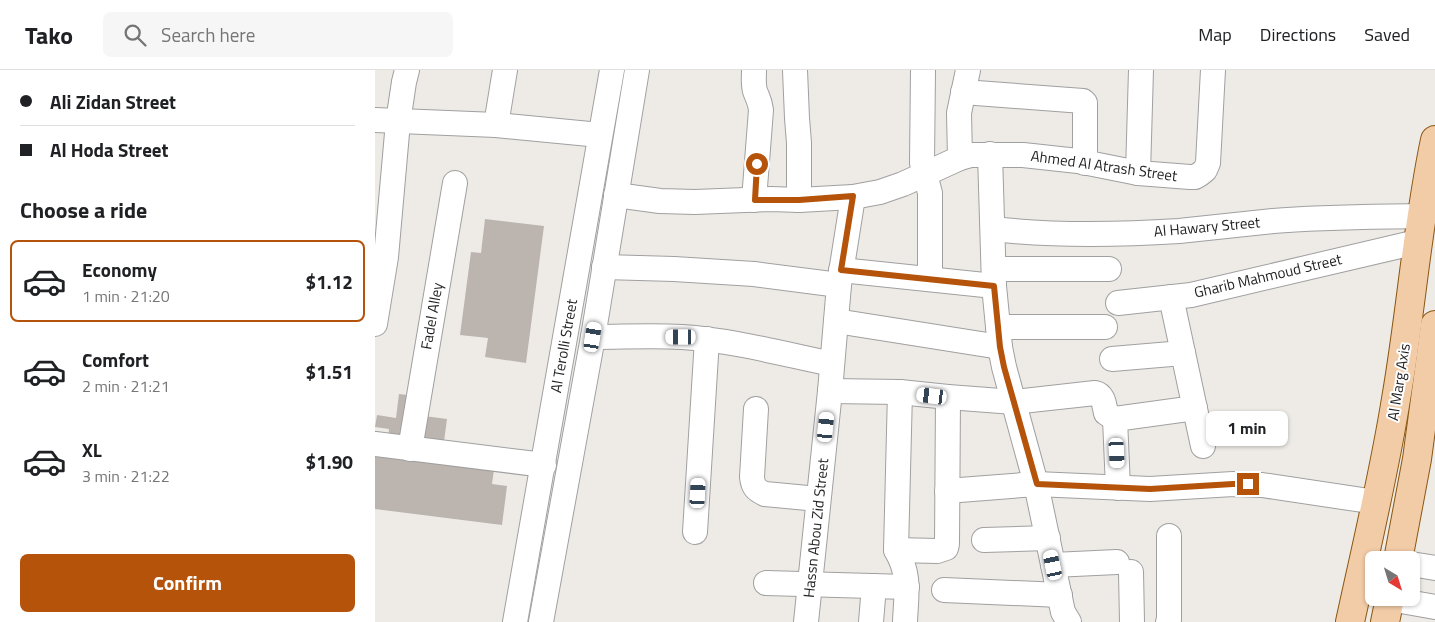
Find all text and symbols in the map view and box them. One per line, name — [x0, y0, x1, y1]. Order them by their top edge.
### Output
search box — [103, 12, 453, 57]
text: Tako — [25, 17, 73, 53]
text: Search here — [161, 20, 255, 49]
icon: search — [121, 21, 149, 49]
text: Map — [1198, 21, 1232, 48]
text: Directions — [1260, 21, 1336, 48]
text: Saved — [1364, 21, 1410, 48]
text: Ali Zidan Street — [50, 87, 176, 116]
text: Al Hoda Street — [50, 135, 168, 164]
street label: Ahmed Al Atrash Street — [1029, 144, 1180, 187]
route start — [746, 153, 768, 175]
text: Choose a ride — [20, 193, 147, 227]
street label: Al Hawary Street — [1153, 210, 1262, 243]
street label: Gharib Mahmoud Street — [1192, 247, 1345, 304]
text: Economy — [82, 255, 157, 284]
icon: car — [22, 259, 67, 304]
text: $1.12 — [306, 267, 353, 296]
street label: Fadel Alley — [414, 281, 449, 351]
text: 1 min · 21:20 — [82, 284, 170, 308]
street label: Al Terolli Street — [544, 296, 583, 395]
car — [583, 321, 602, 353]
car — [666, 330, 696, 345]
street label: Al Marg Axis — [1381, 342, 1416, 422]
text: Comfort — [82, 345, 149, 374]
icon: car — [22, 349, 67, 394]
text: $1.51 — [306, 357, 353, 386]
text: 2 min · 21:21 — [82, 374, 170, 398]
car — [916, 387, 947, 405]
car — [816, 411, 835, 443]
callout: 1 min — [1207, 412, 1289, 446]
text: 1 min — [1228, 416, 1266, 440]
text: XL — [82, 435, 102, 464]
car — [1108, 438, 1125, 468]
icon: car — [22, 439, 67, 484]
text: $1.90 — [306, 447, 353, 476]
street label: Hassn Abou Zid Street — [797, 456, 834, 599]
text: 3 min · 21:22 — [82, 464, 170, 488]
route end — [1237, 473, 1259, 495]
car — [689, 478, 706, 508]
car — [1042, 549, 1063, 581]
north arrow — [1365, 551, 1420, 606]
map controls — [1365, 551, 1420, 606]
button: Confirm — [20, 554, 355, 612]

